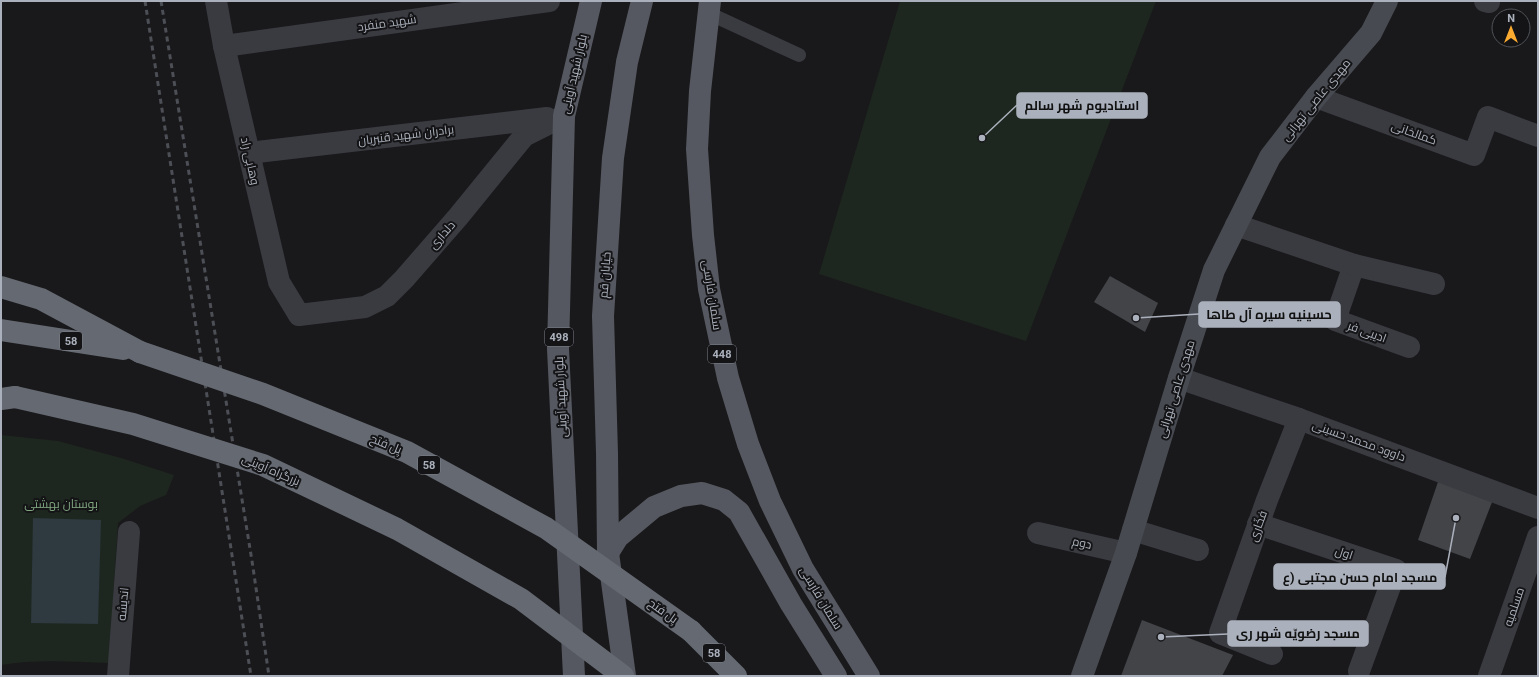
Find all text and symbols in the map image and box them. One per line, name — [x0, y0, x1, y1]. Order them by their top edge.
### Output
north arrow — [1491, 8, 1531, 48]
street label: شهید منفرد — [357, 12, 417, 34]
text: N — [1507, 12, 1515, 25]
street label: بلوار شهید آوینی — [558, 33, 590, 115]
street label: مهدی عاصی تهرانی — [1279, 56, 1353, 144]
callout: استادیوم شهر سالم — [1017, 93, 1147, 118]
text: استادیوم شهر سالم — [1025, 98, 1139, 115]
street label: کمالخانی — [1390, 118, 1438, 148]
street label: برادران شهید قنبریان — [357, 122, 455, 148]
street label: وهابی راد — [238, 136, 262, 186]
street label: دلداری — [426, 218, 458, 252]
street label: خیابان قم — [596, 251, 615, 299]
street label: سلمان فارسی — [700, 259, 724, 331]
callout: حسینیه سیره آل طاها — [1199, 302, 1340, 327]
text: حسینیه سیره آل طاها — [1206, 307, 1332, 323]
street label: ادیبی فر — [1345, 318, 1388, 345]
road number: 498 — [545, 328, 573, 346]
road number: 58 — [60, 332, 82, 350]
street label: مهدی عاصی تهرانی — [1154, 338, 1198, 440]
road number: 448 — [708, 345, 736, 363]
street label: بلوار شهید آوینی — [552, 356, 570, 438]
street label: داوود محمد حسینی — [1311, 418, 1408, 464]
street label: پل فتح — [367, 431, 405, 459]
street label: بزرگراه آوینی — [240, 451, 302, 489]
road number: 58 — [418, 456, 440, 474]
park label: بوستان بهشتی — [24, 497, 98, 511]
street label: فخّاری — [1246, 508, 1270, 543]
street label: دوم — [1071, 534, 1093, 553]
street label: اول — [1333, 544, 1355, 562]
street label: سلمان فارسی — [797, 564, 845, 632]
callout: مسجد امام حسن مجتبی (ع — [1274, 564, 1445, 589]
text: مسجد امام حسن مجتبی (ع — [1283, 570, 1437, 587]
street label: مسلمیه — [1501, 586, 1527, 628]
street label: اندیشه — [115, 587, 131, 621]
street label: پل فتح — [644, 596, 681, 628]
callout: مسجد رضویّه شهر ری — [1228, 621, 1368, 646]
text: مسجد رضویّه شهر ری — [1236, 626, 1360, 642]
road number: 58 — [703, 644, 725, 662]

